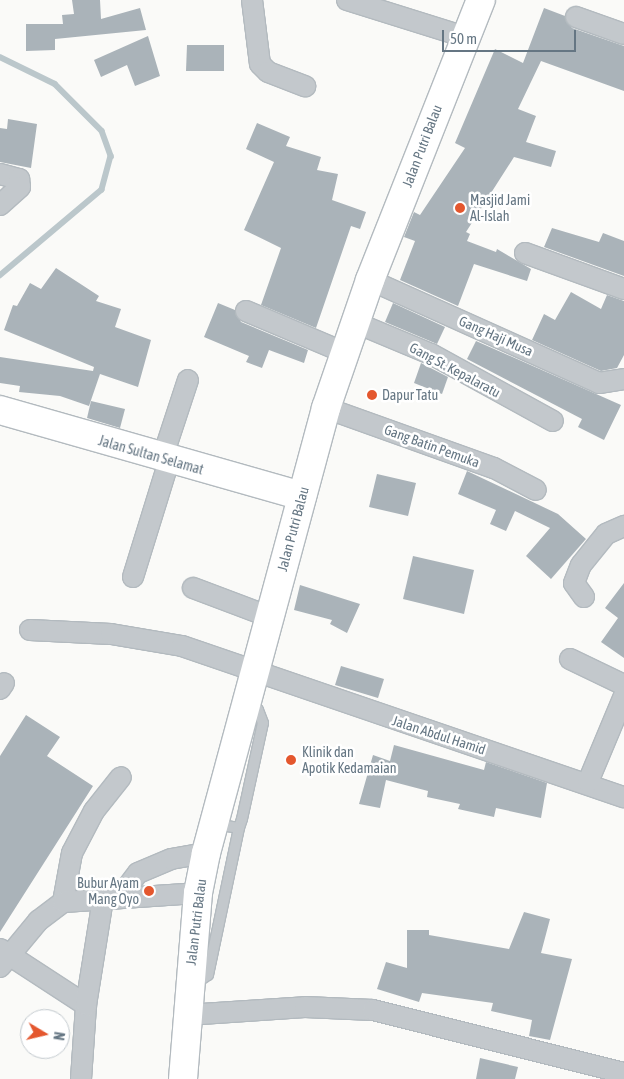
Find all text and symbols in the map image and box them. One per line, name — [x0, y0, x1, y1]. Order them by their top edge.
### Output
scale bar — [444, 20, 578, 52]
text: 50 m — [450, 30, 477, 47]
street label: Jalan Putri Balau — [399, 102, 445, 190]
place label: Masjid Jami Al-Islah — [470, 192, 530, 224]
marker: Masjid Jami Al-Islah — [454, 202, 466, 214]
street label: Gang Haji Musa — [456, 312, 536, 360]
street label: Gang St. Kepalaratu — [407, 339, 503, 401]
place label: Dapur Tatu — [382, 387, 438, 403]
marker: Dapur Tatu — [366, 389, 378, 401]
street label: Gang Batin Pemuka — [382, 421, 482, 471]
street label: Jalan Sultan Selamat — [96, 432, 206, 478]
street label: Jalan Putri Balau — [274, 485, 312, 573]
street label: Jalan Abdul Hamid — [390, 712, 488, 758]
place label: Klinik dan Apotik Kedamaian — [302, 744, 397, 776]
marker: Klinik dan Apotik Kedamaian — [284, 753, 298, 767]
place label: Bubur Ayam Mang Oyo — [77, 875, 139, 908]
street label: Jalan Putri Balau — [182, 878, 210, 966]
marker: Bubur Ayam Mang Oyo — [143, 885, 155, 897]
north arrow — [20, 1009, 70, 1059]
text: N — [50, 1031, 67, 1042]

